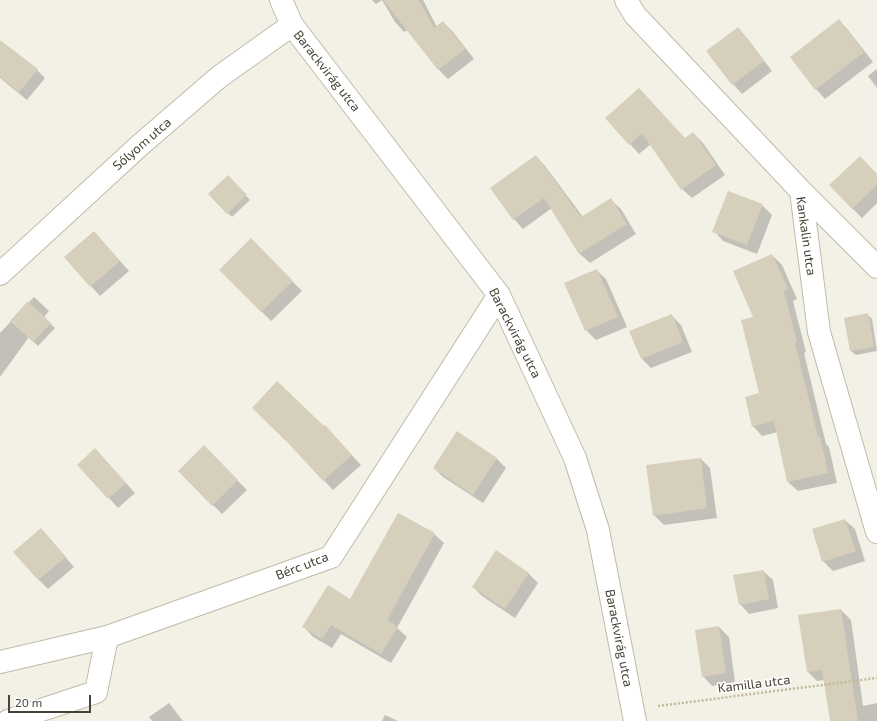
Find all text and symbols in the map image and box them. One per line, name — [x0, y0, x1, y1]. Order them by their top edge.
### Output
street label: Barackvirág utca — [290, 27, 364, 115]
street label: Sólyom utca — [109, 114, 175, 174]
street label: Kankalin utca — [793, 196, 819, 276]
street label: Barackvirág utca — [486, 285, 544, 381]
street label: Bérc utca — [273, 549, 331, 583]
street label: Barackvirág utca — [602, 588, 636, 688]
street label: Kamilla utca — [717, 672, 791, 696]
scale bar — [10, 687, 93, 713]
text: 20 m — [15, 695, 42, 709]

